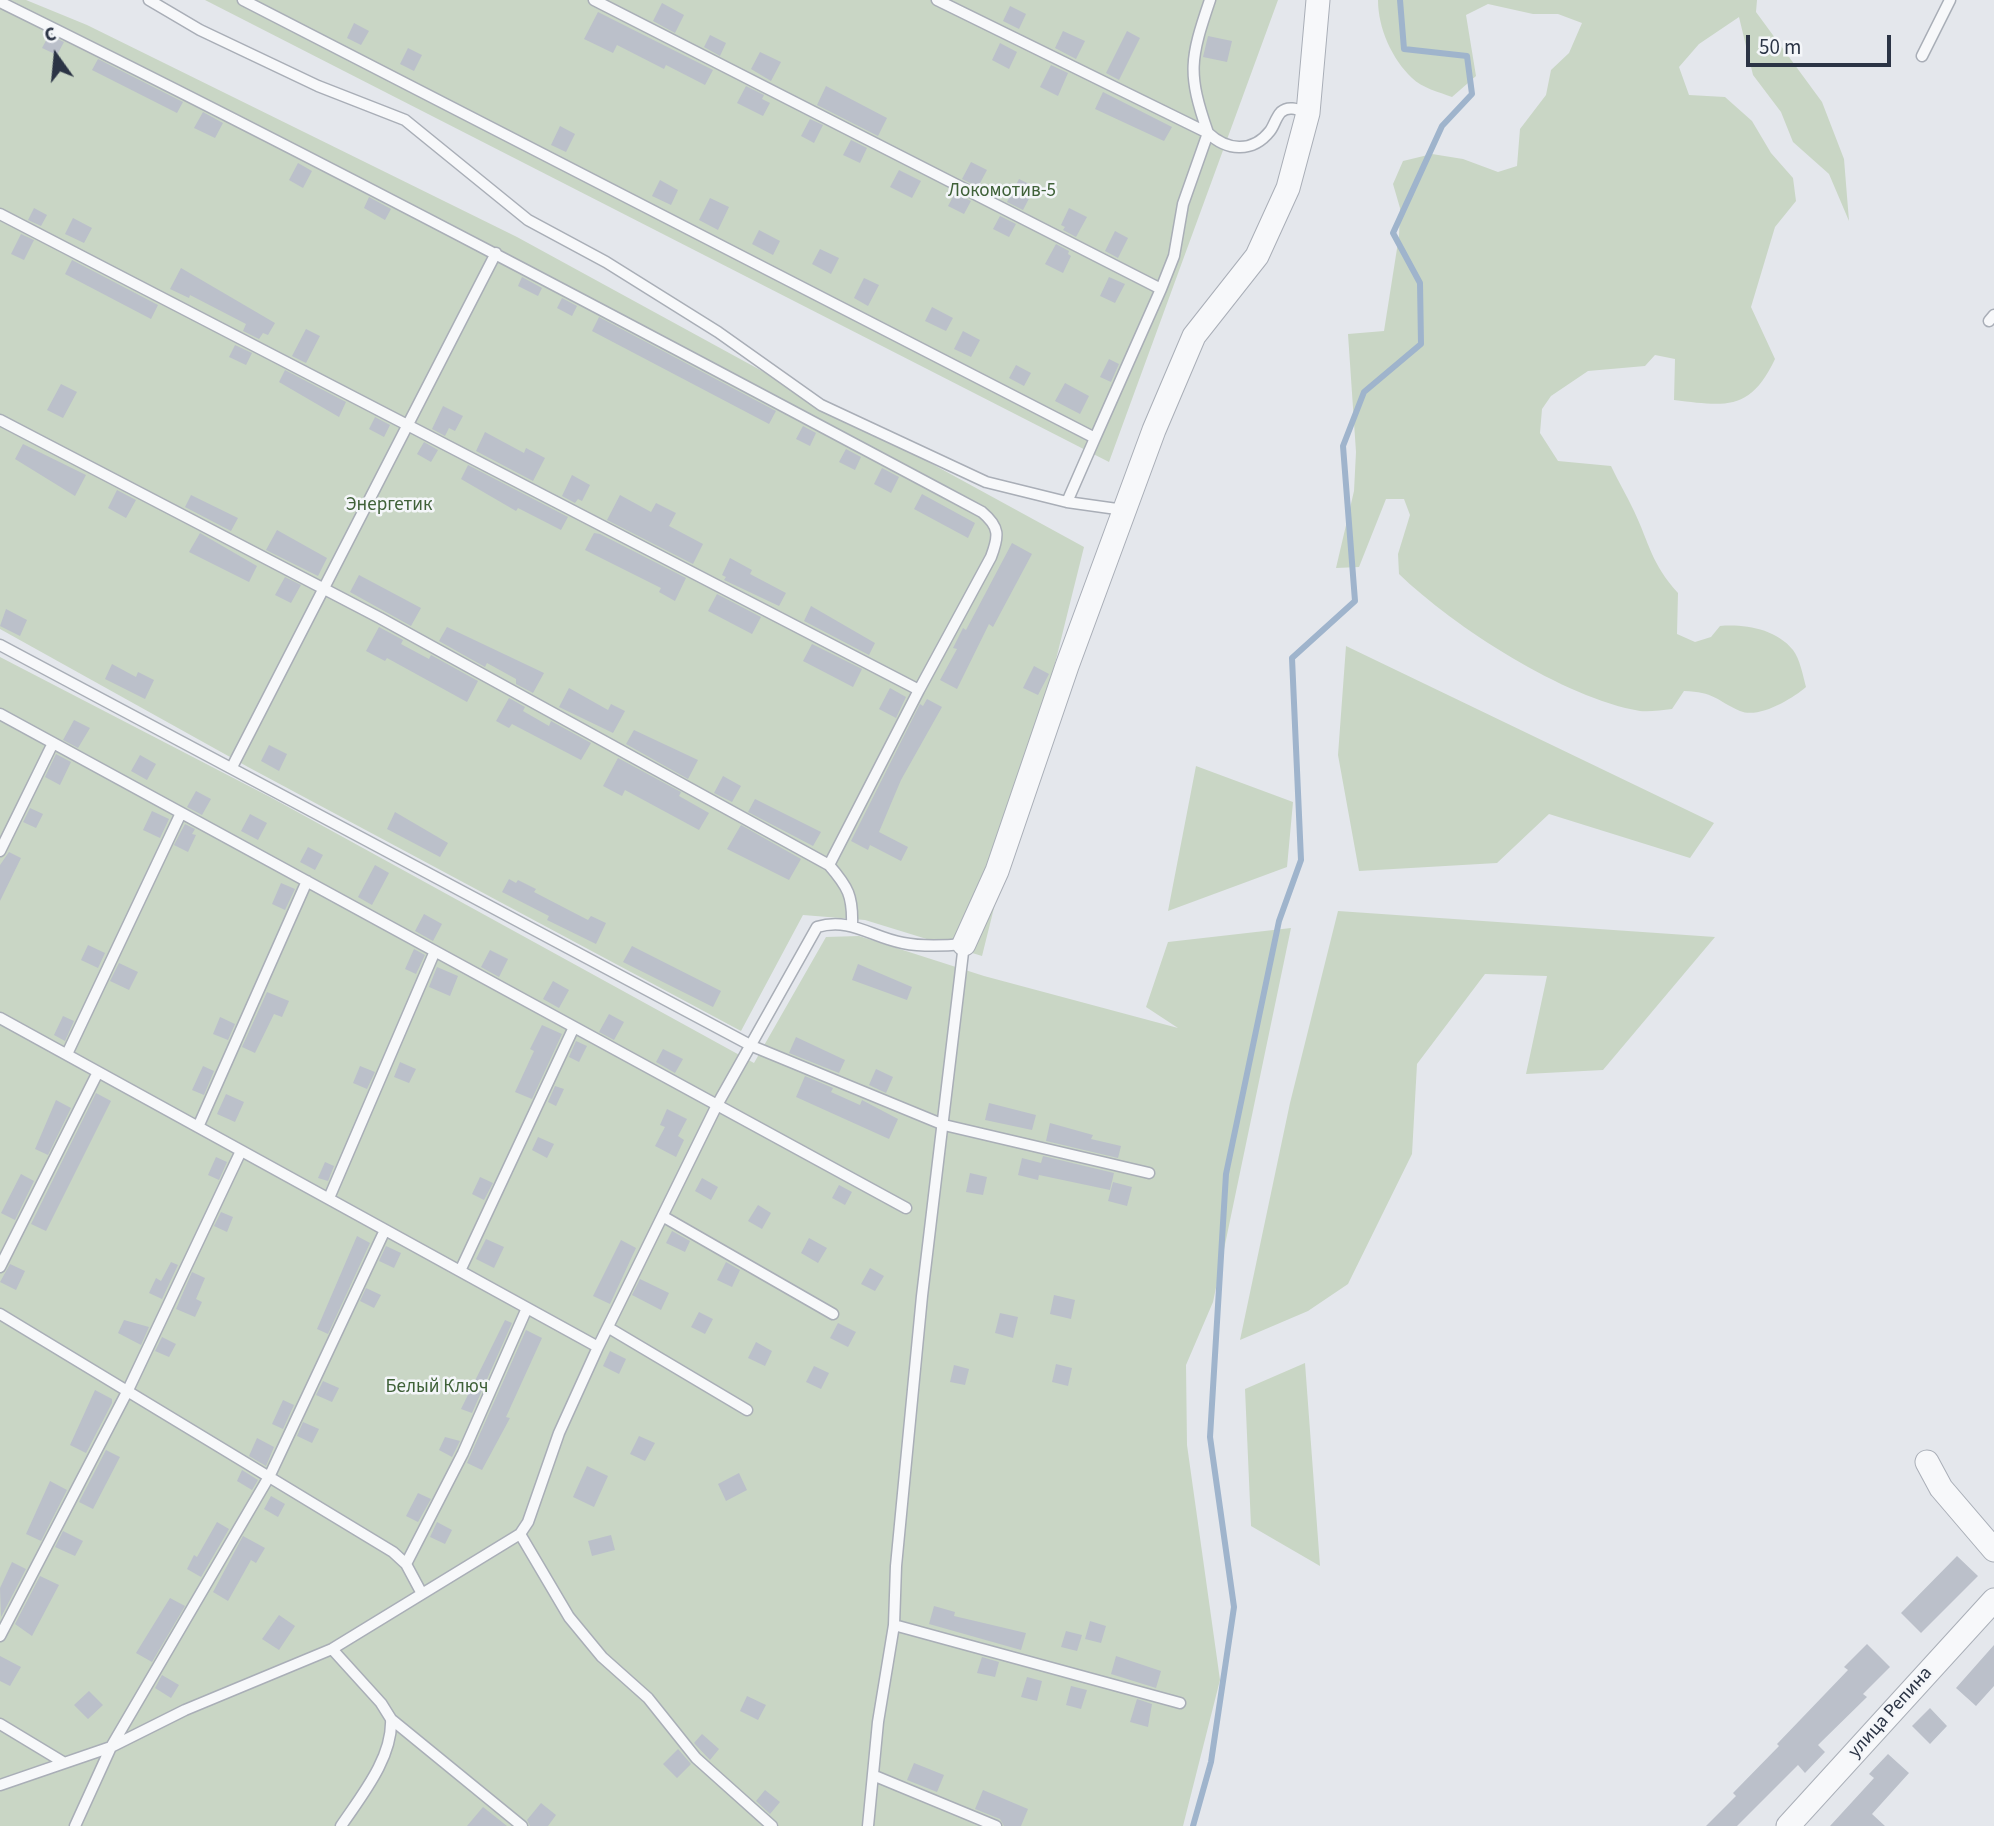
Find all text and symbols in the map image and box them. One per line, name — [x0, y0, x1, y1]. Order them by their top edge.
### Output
north arrow — [21, 21, 91, 91]
text: С — [42, 21, 59, 50]
scale bar — [1749, 21, 1894, 65]
text: 50 m — [1759, 32, 1801, 62]
park label: Локомотив-5 — [948, 181, 1056, 203]
park label: Энергетик — [346, 495, 432, 517]
park label: Белый Ключ — [385, 1377, 489, 1399]
street label: улица Репина — [1844, 1663, 1938, 1763]

